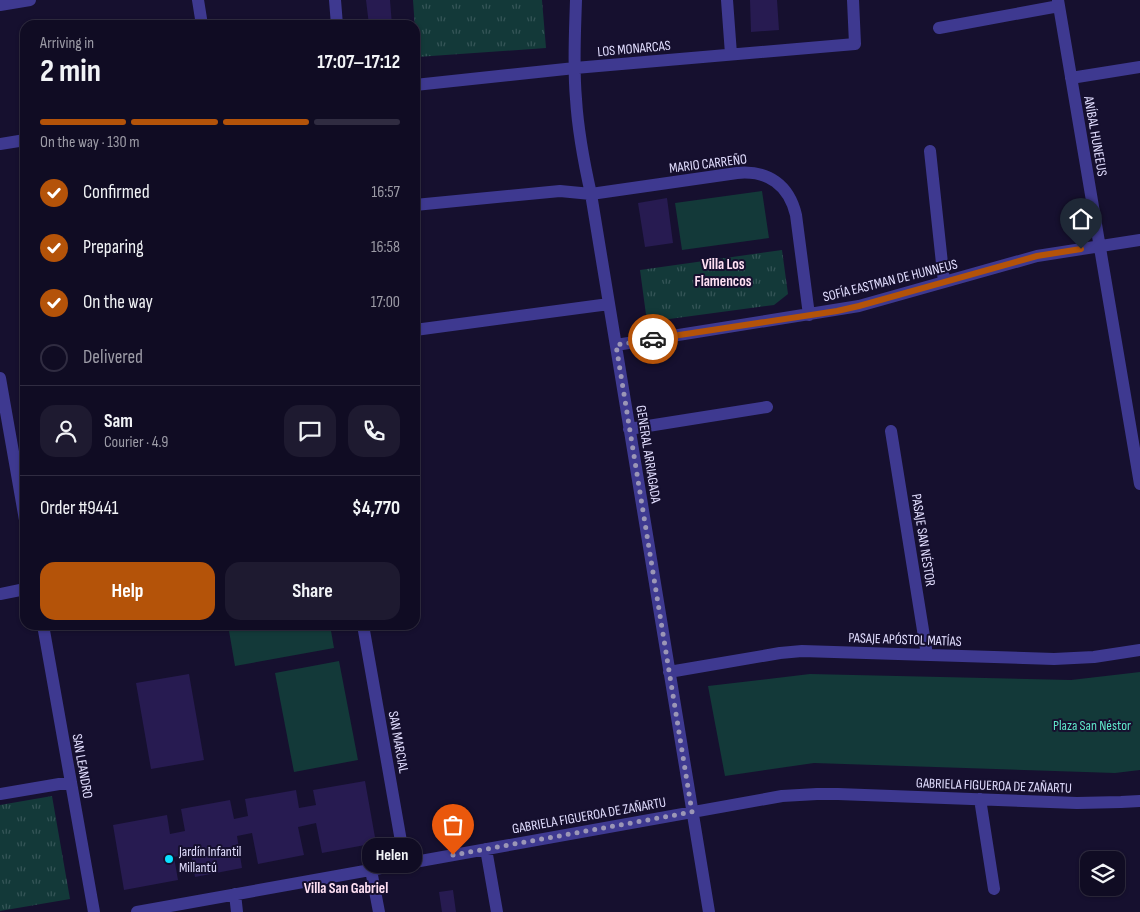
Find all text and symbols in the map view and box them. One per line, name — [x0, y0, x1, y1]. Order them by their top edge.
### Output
text: Arriving in — [40, 34, 94, 53]
street label: LOS MONARCAS — [597, 37, 671, 60]
text: 17:07–17:12 — [317, 51, 400, 74]
text: 2 min — [40, 52, 101, 91]
street label: ANÍBAL HUNEEUS — [1080, 94, 1111, 178]
text: On the way · 130 m — [40, 133, 139, 152]
street label: MARIO CARREÑO — [668, 150, 748, 177]
icon: check — [40, 179, 68, 207]
text: Confirmed — [83, 181, 150, 204]
text: 16:57 — [372, 183, 400, 202]
pin — [1060, 198, 1102, 249]
icon: home — [1067, 205, 1095, 233]
icon: check — [40, 234, 68, 262]
text: Preparing — [83, 236, 144, 259]
text: 16:58 — [371, 238, 400, 257]
district label: Villa Los Flamencos — [695, 255, 752, 291]
street label: SOFÍA EASTMAN DE HUNNEUS — [821, 256, 959, 305]
icon: check — [40, 289, 68, 317]
text: On the way — [83, 291, 153, 314]
text: 17:00 — [371, 293, 400, 312]
courier — [628, 314, 678, 364]
icon: car — [639, 325, 667, 353]
text: Delivered — [83, 346, 143, 369]
street label: GENERAL ARRIAGADA — [632, 404, 665, 505]
button: person — [40, 405, 92, 457]
button: chat — [284, 405, 336, 457]
button: phone — [348, 405, 400, 457]
text: Sam — [104, 410, 133, 433]
text: Courier · 4.9 — [104, 433, 168, 452]
street label: PASAJE SAN NÉSTOR — [908, 493, 939, 588]
text: Order #9441 — [40, 497, 118, 520]
text: $4,770 — [352, 497, 400, 520]
button: Help — [40, 562, 215, 620]
button: Share — [225, 562, 400, 620]
street label: PASAJE APÓSTOL MATÍAS — [848, 629, 962, 650]
street label: SAN MARCIAL — [385, 710, 412, 774]
park label: Plaza San Néstor — [1053, 717, 1131, 734]
street label: SAN LEANDRO — [68, 732, 97, 800]
street label: GABRIELA FIGUEROA DE ZAÑARTU — [916, 774, 1072, 797]
street label: GABRIELA FIGUEROA DE ZAÑARTU — [511, 794, 667, 837]
pin — [432, 804, 474, 855]
icon: bag — [439, 811, 467, 839]
callout: Helen — [363, 838, 423, 872]
place label: Jardín Infantil Millantú — [178, 843, 241, 876]
text: Helen — [376, 846, 408, 865]
map controls — [1080, 851, 1125, 896]
button: layers — [1080, 851, 1125, 896]
marker: Jardín Infantil Millantú — [163, 853, 175, 865]
district label: Villa San Gabriel — [304, 879, 388, 898]

